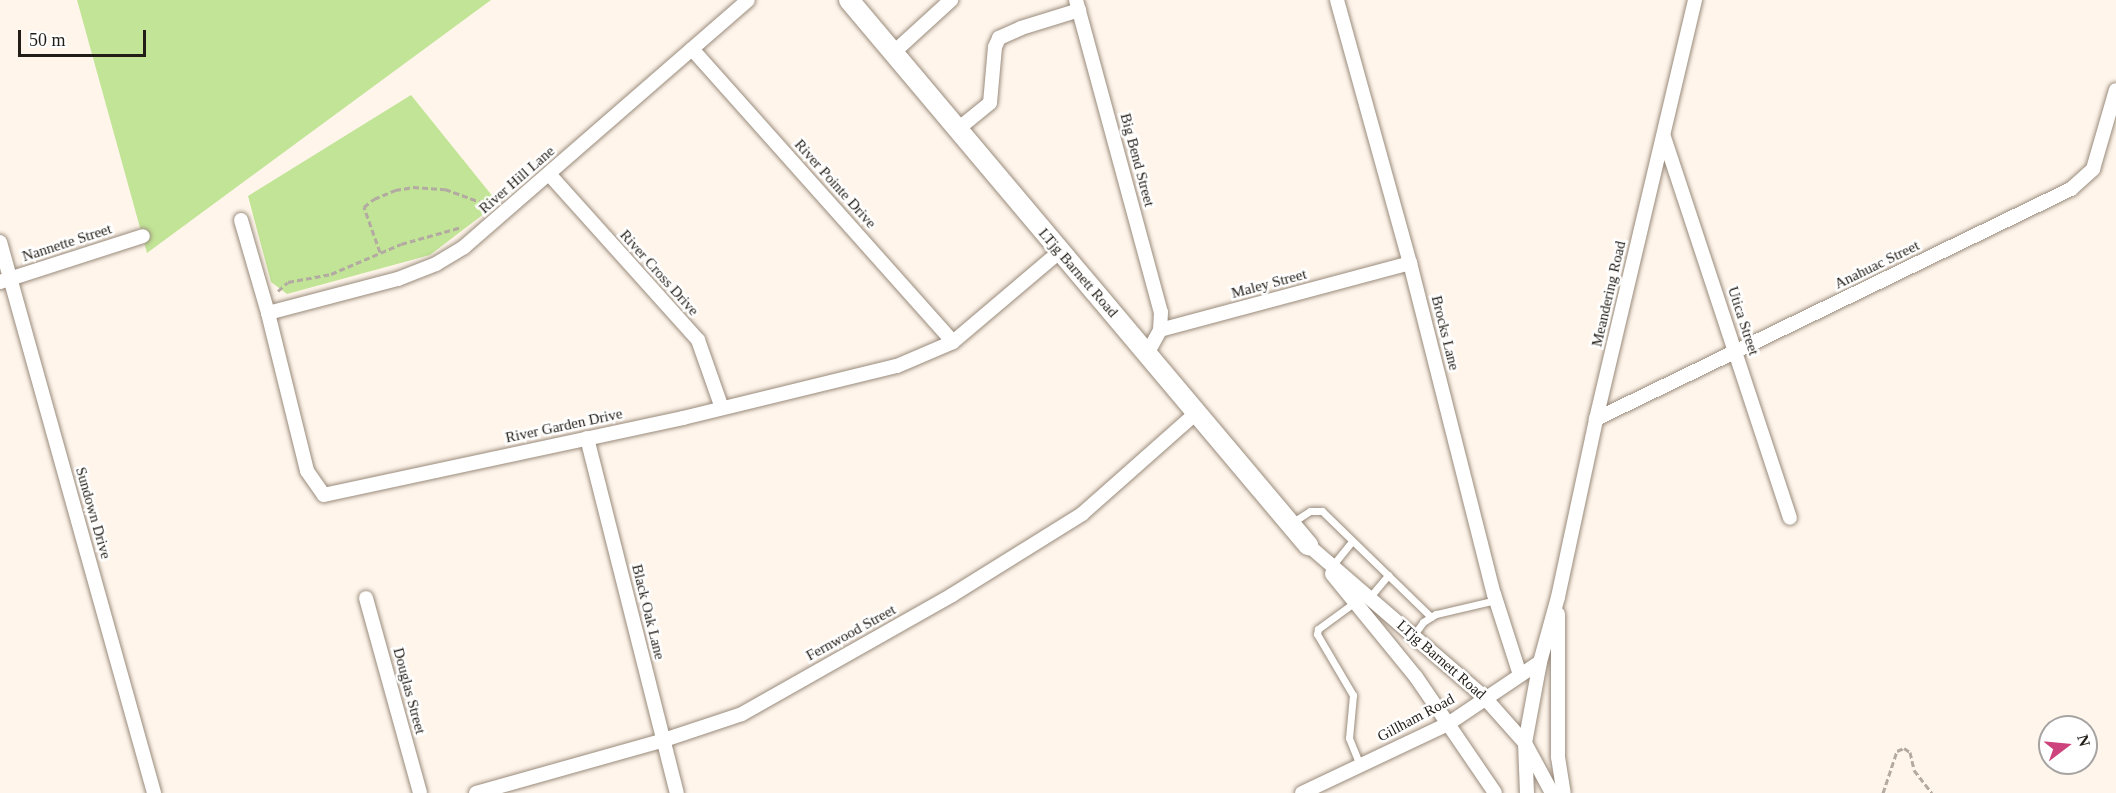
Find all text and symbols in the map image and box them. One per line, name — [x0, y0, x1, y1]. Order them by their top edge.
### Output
scale bar — [21, 18, 148, 56]
text: 50 m — [29, 30, 66, 50]
street label: Big Bend Street — [1116, 111, 1158, 209]
street label: River Pointe Drive — [790, 136, 880, 232]
street label: River Hill Lane — [476, 142, 558, 218]
street label: Nannette Street — [20, 220, 114, 266]
street label: LTjg Barnett Road — [1034, 225, 1122, 321]
street label: River Cross Drive — [616, 226, 702, 320]
street label: Anahuac Street — [1832, 237, 1922, 293]
street label: Meandering Road — [1588, 239, 1630, 349]
street label: Maley Street — [1229, 265, 1309, 303]
street label: Utica Street — [1723, 284, 1763, 358]
street label: Brocks Lane — [1427, 294, 1463, 372]
street label: River Garden Drive — [504, 405, 624, 447]
street label: Sundown Drive — [71, 465, 115, 561]
street label: Black Oak Lane — [627, 563, 669, 661]
street label: Fernwood Street — [803, 601, 899, 665]
street label: LTjg Barnett Road — [1393, 616, 1489, 704]
street label: Douglas Street — [389, 646, 429, 736]
street label: Gillham Road — [1374, 690, 1458, 746]
north arrow — [2038, 715, 2098, 775]
text: N — [2074, 733, 2094, 748]

